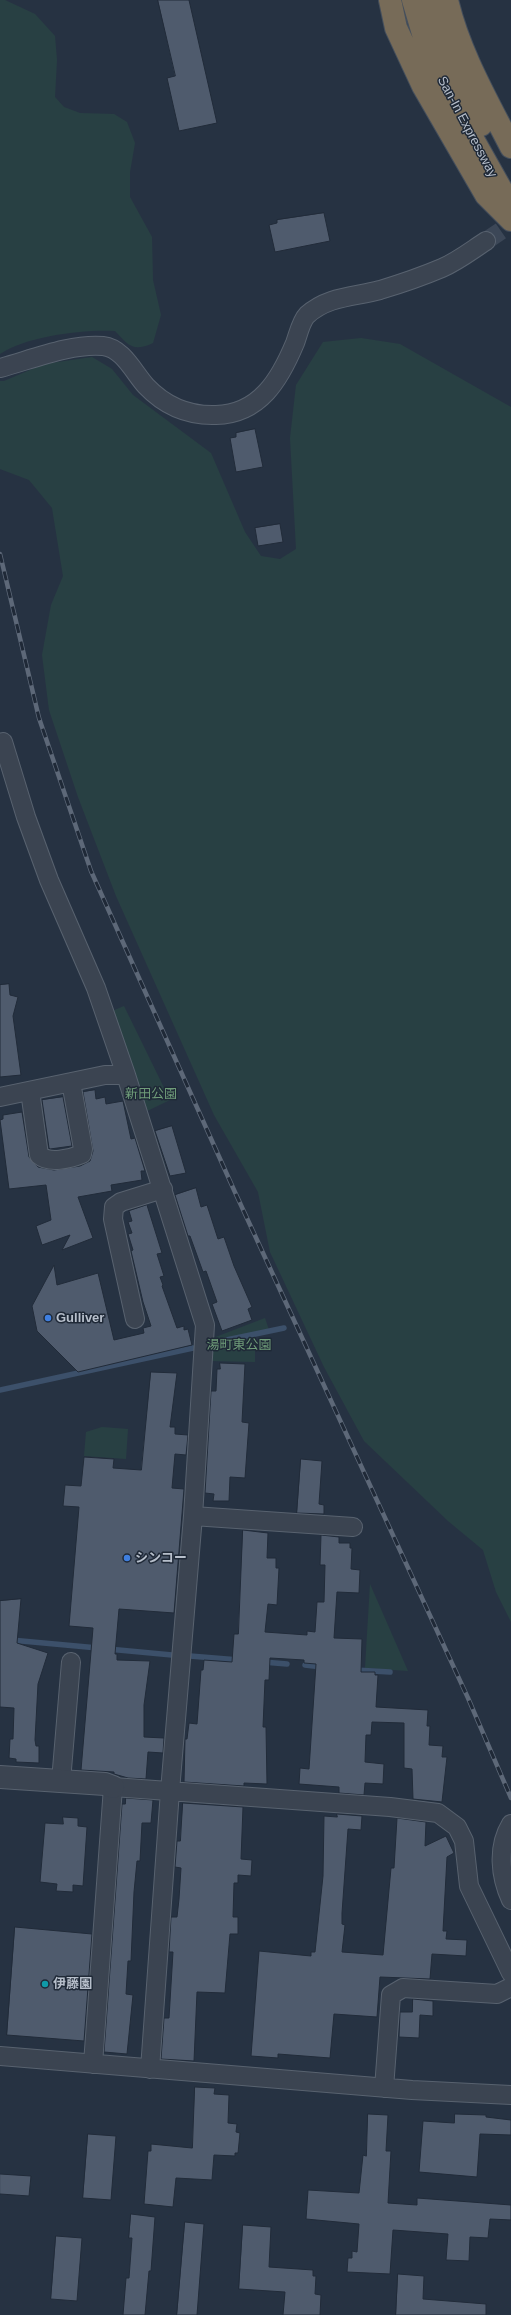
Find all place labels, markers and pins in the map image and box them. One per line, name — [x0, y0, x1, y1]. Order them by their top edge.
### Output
place label: Gulliver — [56, 1310, 104, 1326]
marker: Gulliver — [43, 1313, 53, 1323]
place label: シンコー — [135, 1550, 187, 1566]
marker: シンコー — [122, 1553, 132, 1563]
place label: 伊藤園 — [53, 1976, 92, 1992]
marker: 伊藤園 — [40, 1979, 50, 1989]

